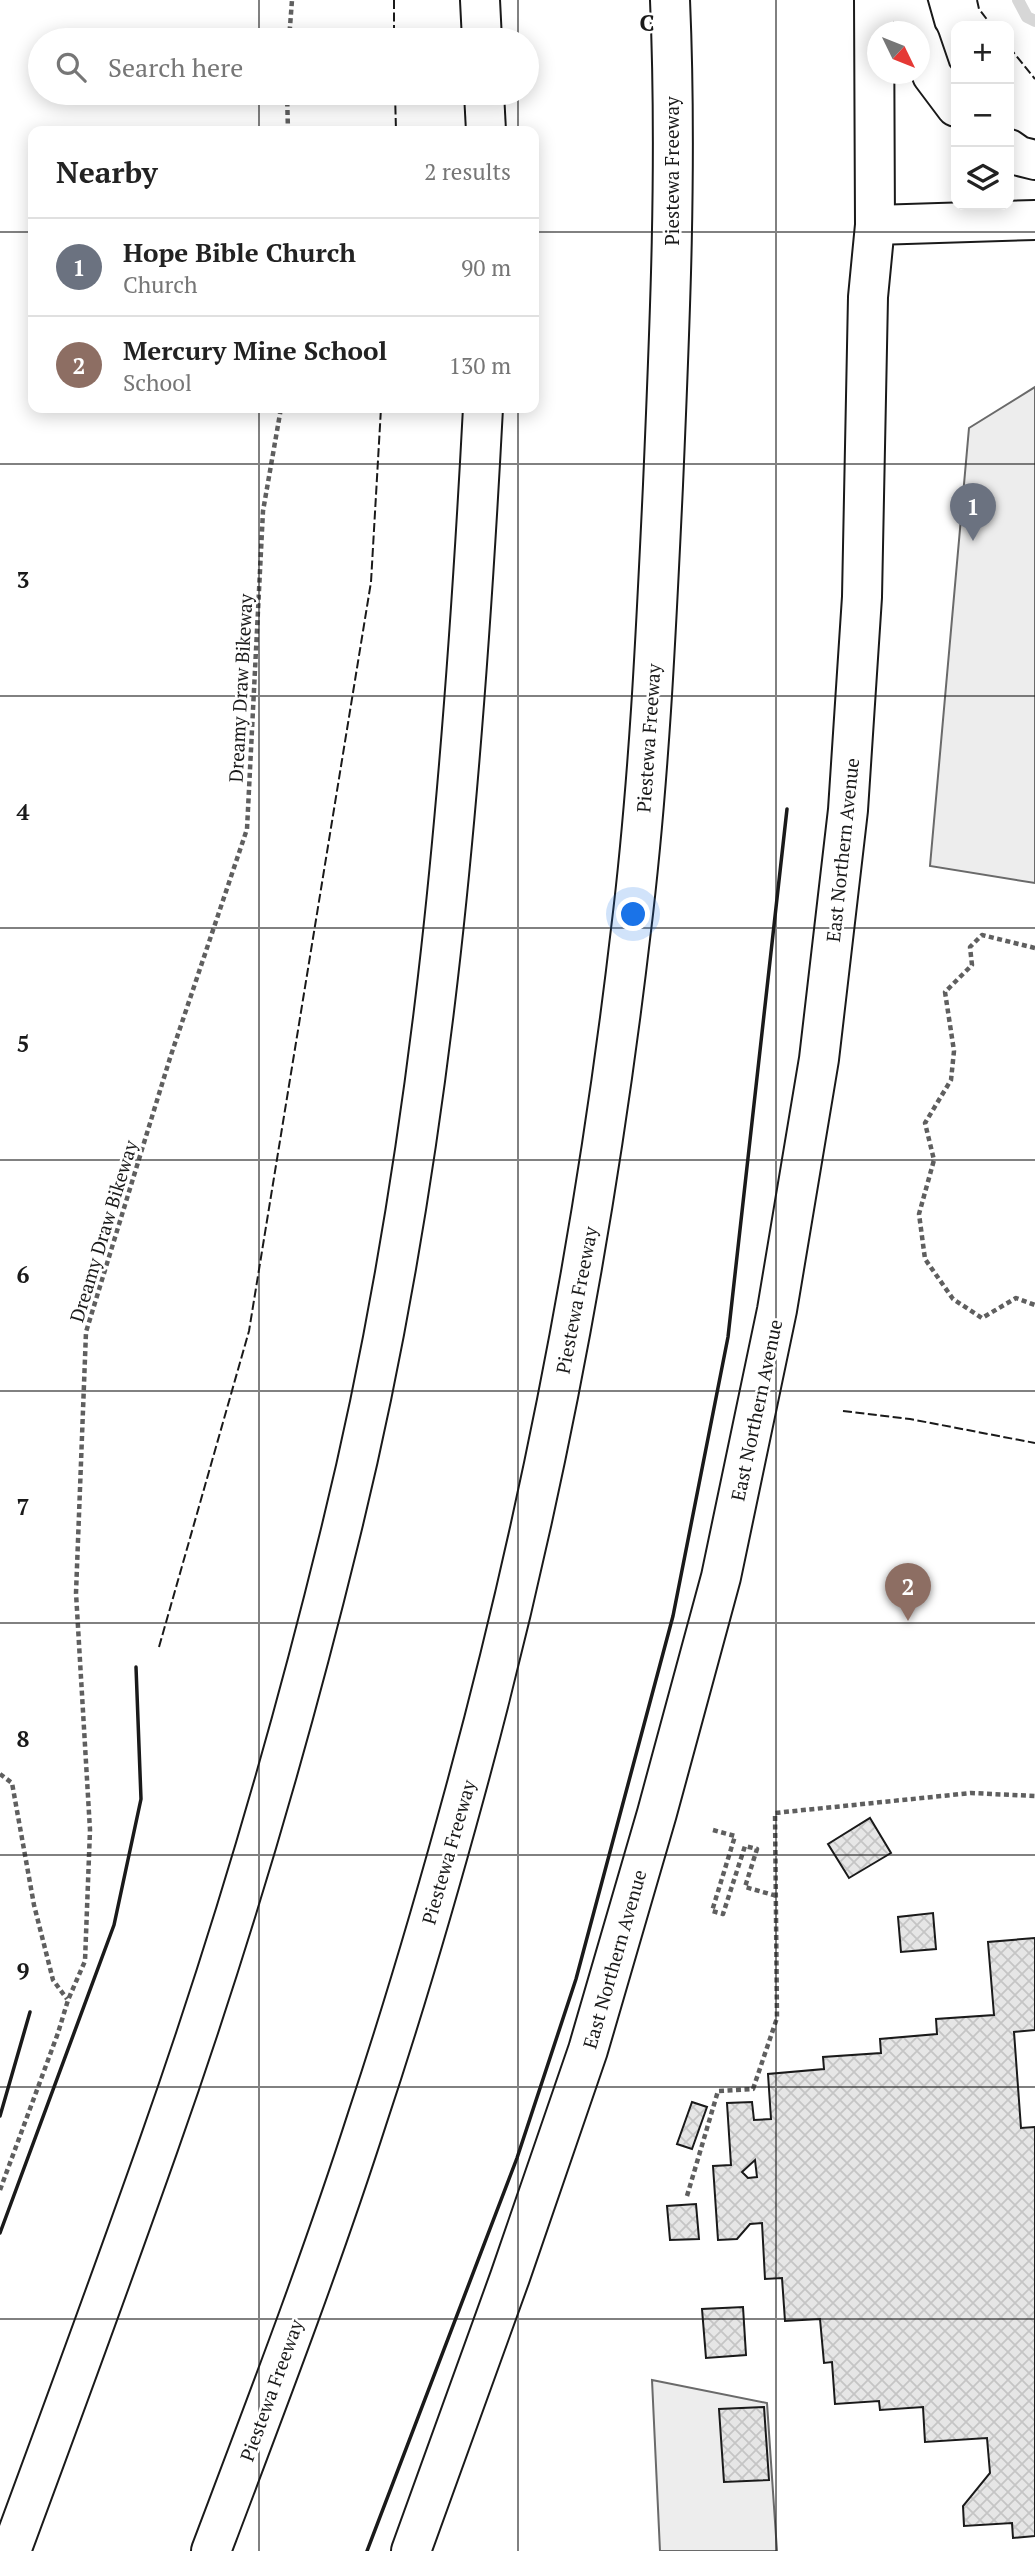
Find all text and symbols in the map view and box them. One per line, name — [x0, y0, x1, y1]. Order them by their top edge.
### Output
text: C — [640, 7, 655, 38]
north arrow — [867, 21, 930, 84]
map controls — [951, 21, 1014, 210]
button: + — [951, 21, 1014, 84]
search box — [28, 28, 539, 105]
icon: search — [52, 48, 90, 86]
text: Search here — [108, 50, 243, 84]
button: − — [951, 84, 1014, 147]
street label: Piestewa Freeway — [659, 96, 684, 246]
button: layers — [951, 147, 1014, 210]
text: Nearby — [56, 152, 158, 192]
text: 2 results — [424, 156, 511, 187]
text: Hope Bible Church — [123, 235, 356, 269]
text: 1 — [73, 252, 86, 283]
text: 90 m — [461, 252, 511, 283]
text: Church — [123, 269, 198, 300]
text: Mercury Mine School — [123, 333, 387, 367]
text: 2 — [73, 350, 86, 381]
text: 130 m — [449, 350, 511, 381]
text: School — [123, 367, 192, 398]
pin: 1 — [950, 483, 996, 541]
text: 3 — [17, 564, 30, 595]
street label: Dreamy Draw Bikeway — [223, 593, 257, 783]
street label: Piestewa Freeway — [630, 662, 666, 813]
street label: East Northern Avenue — [820, 757, 864, 943]
text: 4 — [17, 796, 30, 827]
your location — [616, 897, 650, 931]
text: 5 — [17, 1028, 30, 1059]
street label: Dreamy Draw Bikeway — [63, 1137, 143, 1325]
street label: Piestewa Freeway — [549, 1224, 603, 1376]
text: 6 — [17, 1259, 30, 1290]
street label: East Northern Avenue — [725, 1317, 787, 1503]
text: 7 — [17, 1491, 30, 1522]
pin: 2 — [885, 1563, 931, 1621]
text: 8 — [17, 1723, 30, 1754]
street label: Piestewa Freeway — [415, 1776, 481, 1927]
street label: East Northern Avenue — [576, 1867, 652, 2051]
text: 9 — [17, 1955, 30, 1986]
street label: Piestewa Freeway — [234, 2315, 308, 2464]

